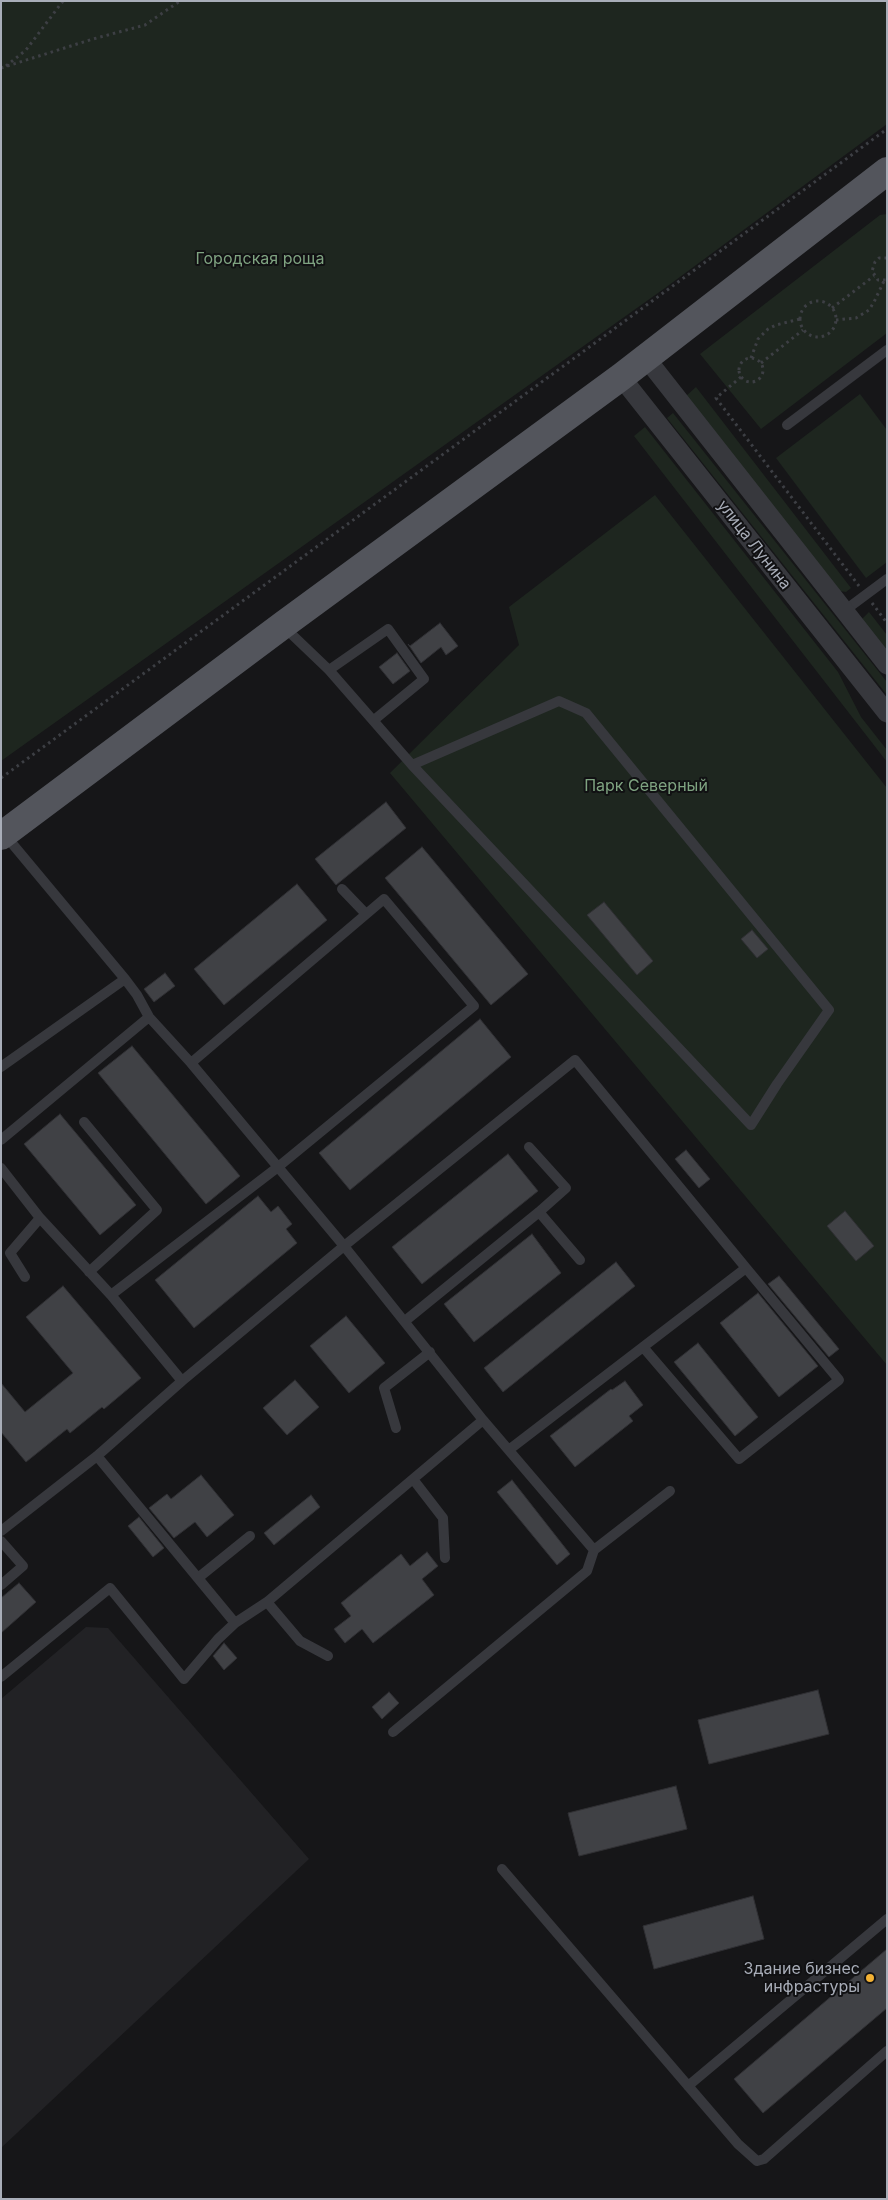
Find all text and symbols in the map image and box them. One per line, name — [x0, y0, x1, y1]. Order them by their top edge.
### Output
park label: Городская роща — [195, 249, 325, 269]
street label: улица Лунина — [713, 496, 795, 594]
park label: Парк Северный — [584, 776, 708, 796]
place label: Здание бизнес инфрастуры — [744, 1959, 860, 1997]
marker: Здание бизнес инфрастуры — [864, 1972, 876, 1984]

